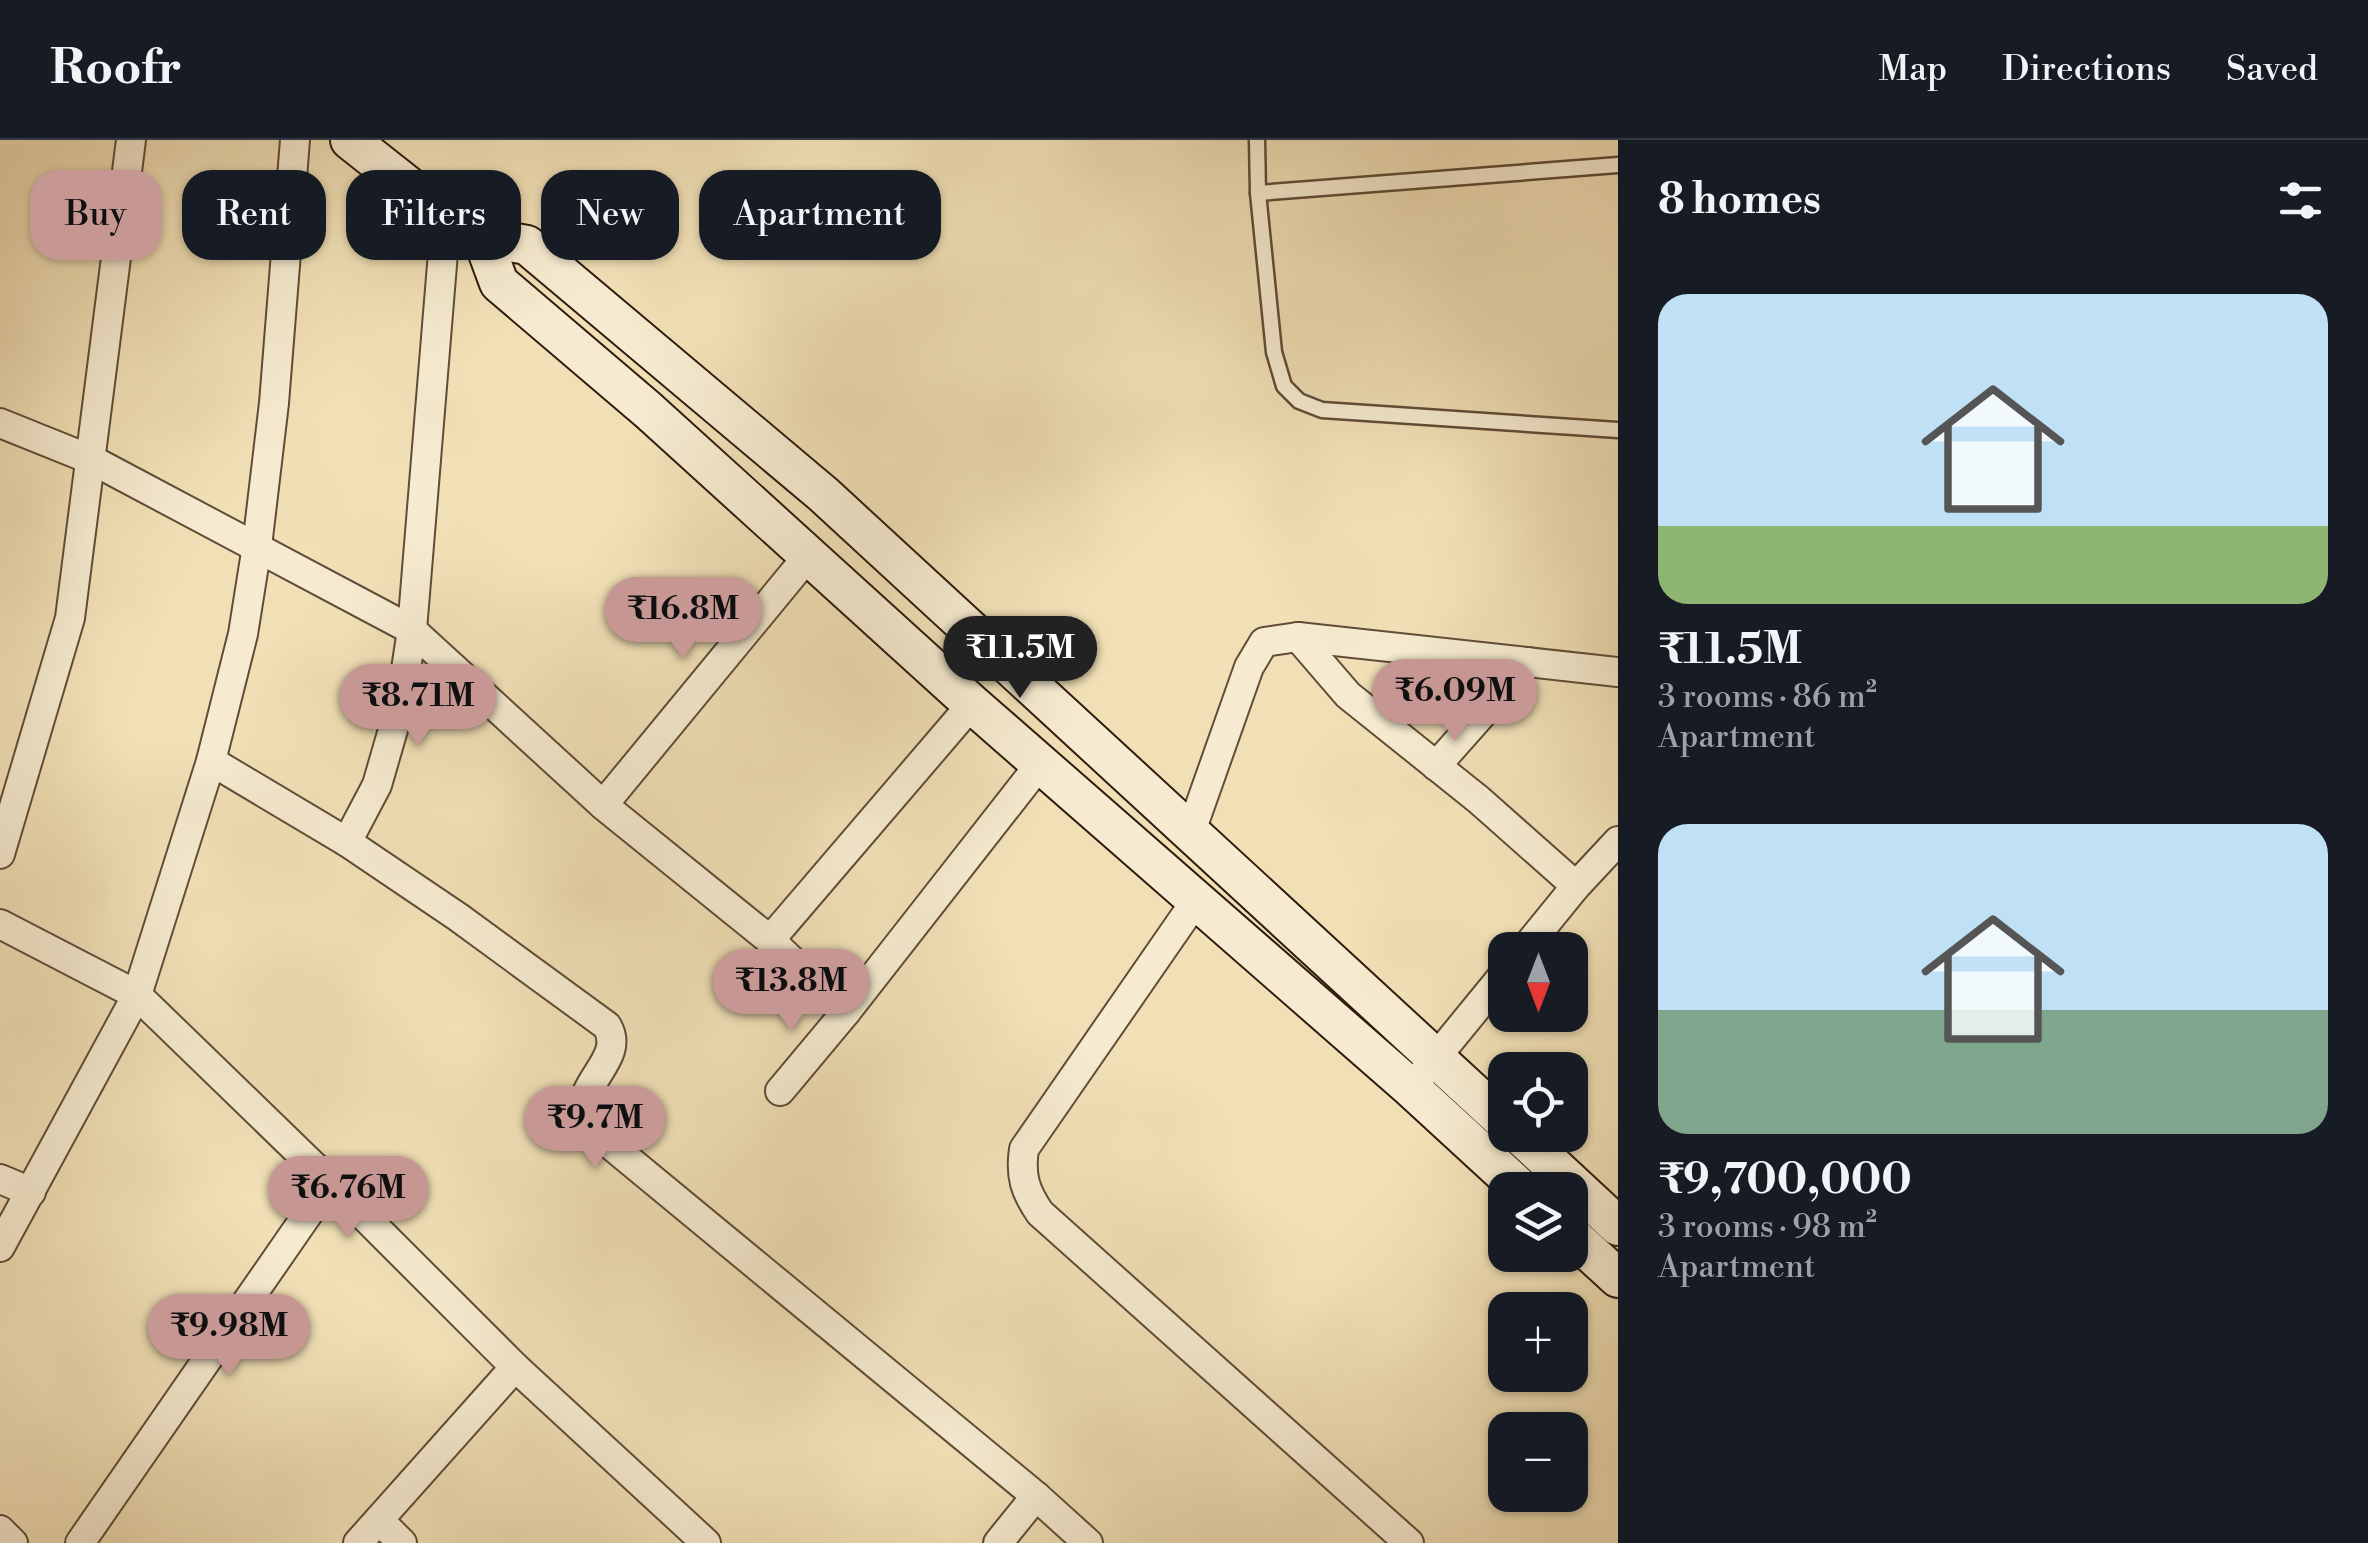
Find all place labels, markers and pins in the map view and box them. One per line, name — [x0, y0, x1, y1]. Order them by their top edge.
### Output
pin: ₹16.8M — [602, 577, 764, 662]
pin: ₹11.5M — [939, 616, 1101, 701]
pin: ₹6.09M — [1374, 659, 1536, 744]
pin: ₹8.71M — [337, 664, 499, 749]
pin: ₹13.8M — [710, 949, 872, 1034]
pin: ₹9.7M — [525, 1086, 665, 1171]
pin: ₹6.76M — [267, 1156, 429, 1241]
pin: ₹9.98M — [148, 1294, 310, 1379]

